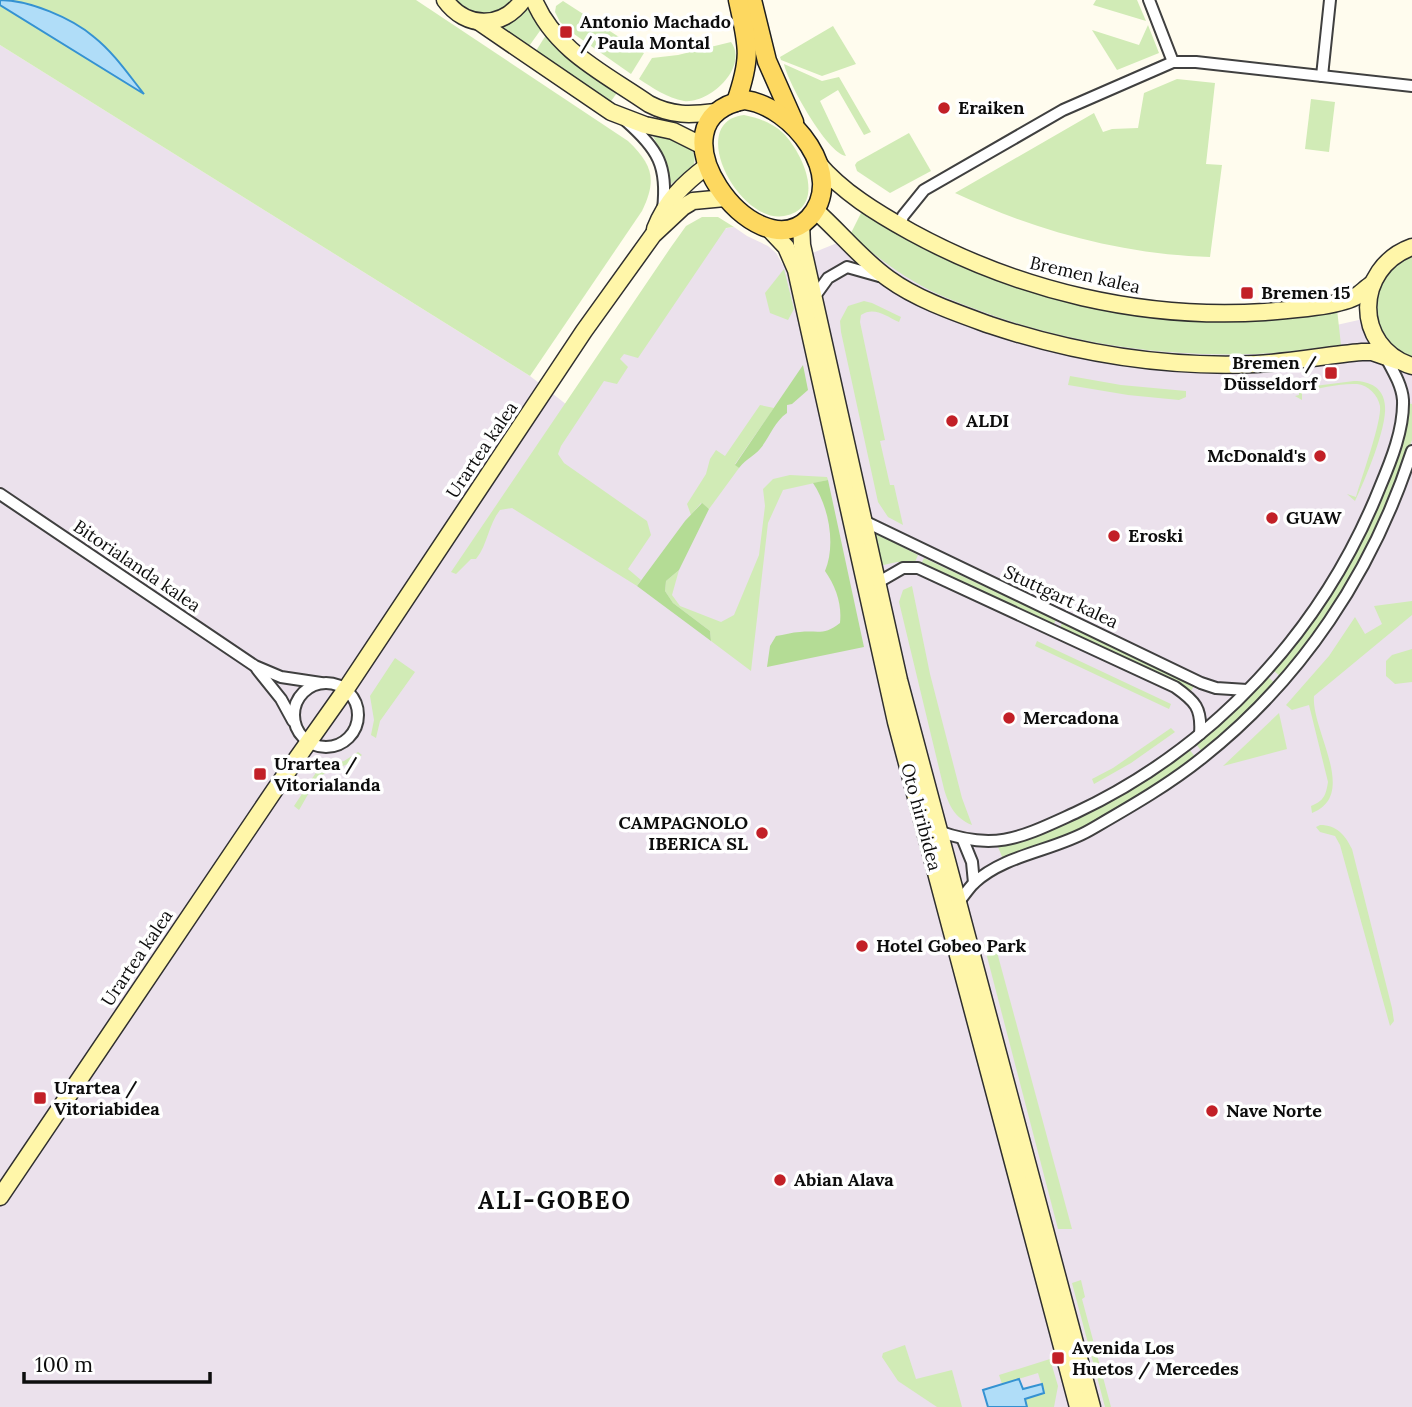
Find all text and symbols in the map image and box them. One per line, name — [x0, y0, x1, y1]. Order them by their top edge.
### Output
place label: Antonio Machado / Paula Montal — [580, 10, 731, 54]
marker: Antonio Machado / Paula Montal — [558, 24, 574, 40]
place label: Eraiken — [958, 96, 1025, 119]
marker: Eraiken — [936, 100, 952, 116]
street label: Bremen kalea — [1028, 251, 1143, 298]
place label: Bremen 15 — [1261, 281, 1351, 304]
marker: Bremen 15 — [1239, 285, 1255, 301]
place label: Bremen / Düsseldorf — [1223, 351, 1318, 395]
marker: Bremen / Düsseldorf — [1323, 365, 1339, 381]
street label: Urartea kalea — [441, 397, 522, 503]
place label: ALDI — [966, 409, 1009, 432]
marker: ALDI — [944, 413, 960, 429]
place label: McDonald's — [1207, 444, 1306, 467]
marker: McDonald's — [1312, 448, 1328, 464]
place label: GUAW — [1286, 506, 1342, 529]
marker: GUAW — [1264, 510, 1280, 526]
street label: Bitorialanda kalea — [69, 514, 205, 617]
place label: Eroski — [1128, 524, 1183, 547]
marker: Eroski — [1106, 528, 1122, 544]
street label: Stuttgart kalea — [1000, 560, 1122, 633]
place label: Mercadona — [1023, 706, 1119, 729]
marker: Mercadona — [1001, 710, 1017, 726]
place label: Urartea / Vitorialanda — [274, 752, 381, 796]
street label: Oto hiribidea — [896, 761, 947, 873]
marker: Urartea / Vitorialanda — [252, 766, 268, 782]
place label: CAMPAGNOLO IBERICA SL — [618, 811, 748, 855]
marker: CAMPAGNOLO IBERICA SL — [754, 825, 770, 841]
street label: Urartea kalea — [96, 905, 177, 1011]
place label: Hotel Gobeo Park — [876, 934, 1027, 957]
marker: Hotel Gobeo Park — [854, 938, 870, 954]
place label: Urartea / Vitoriabidea — [54, 1076, 160, 1120]
marker: Urartea / Vitoriabidea — [32, 1090, 48, 1106]
place label: Nave Norte — [1226, 1099, 1322, 1122]
marker: Nave Norte — [1204, 1103, 1220, 1119]
place label: Abian Alava — [794, 1168, 894, 1191]
marker: Abian Alava — [772, 1172, 788, 1188]
district label: ALI-GOBEO — [478, 1185, 632, 1216]
place label: Avenida Los Huetos / Mercedes — [1072, 1336, 1239, 1380]
scale bar — [24, 1340, 210, 1384]
marker: Avenida Los Huetos / Mercedes — [1050, 1350, 1066, 1366]
text: 100 m — [35, 1351, 93, 1378]

